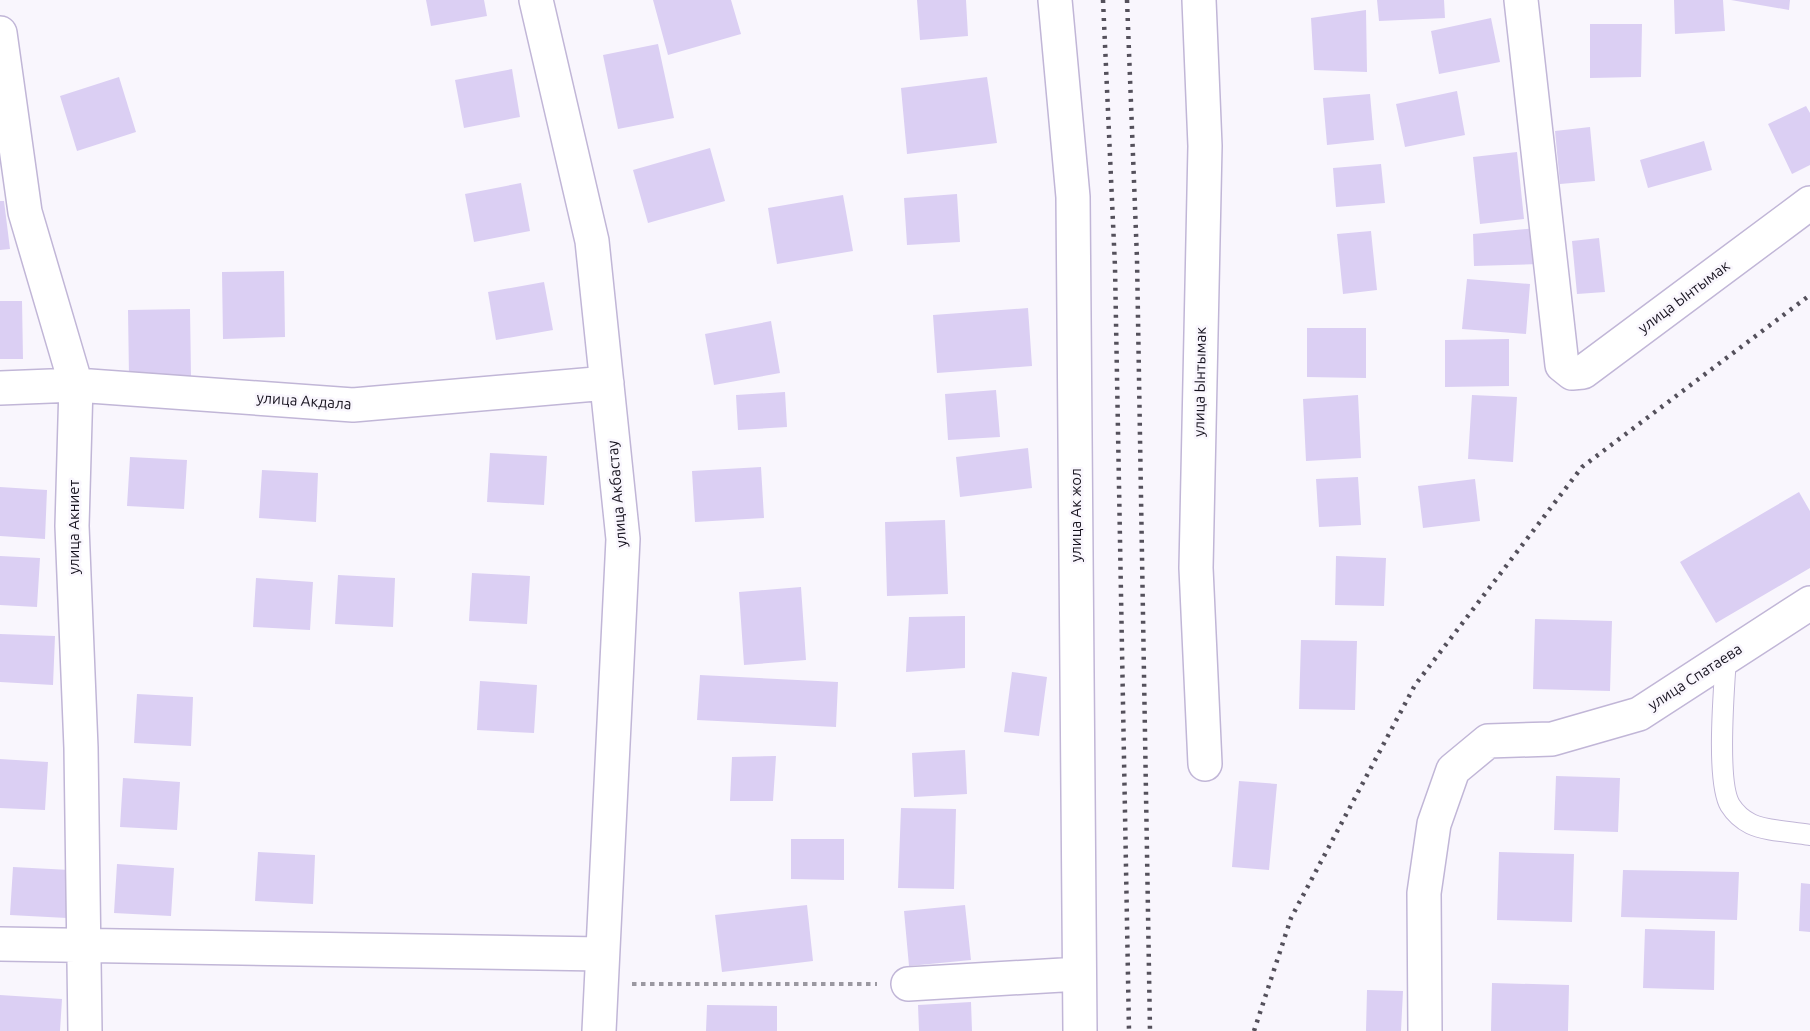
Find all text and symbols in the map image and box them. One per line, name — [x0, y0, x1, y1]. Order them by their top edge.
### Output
street label: улица Ынтымак — [1635, 257, 1733, 336]
street label: улица Ынтымак — [1190, 327, 1209, 437]
street label: улица Акдала — [256, 389, 352, 412]
street label: улица Акбастау — [603, 440, 630, 548]
street label: улица Ак жол — [1067, 468, 1084, 562]
street label: улица Акниет — [65, 479, 82, 574]
street label: улица Спатаева — [1645, 640, 1745, 713]

